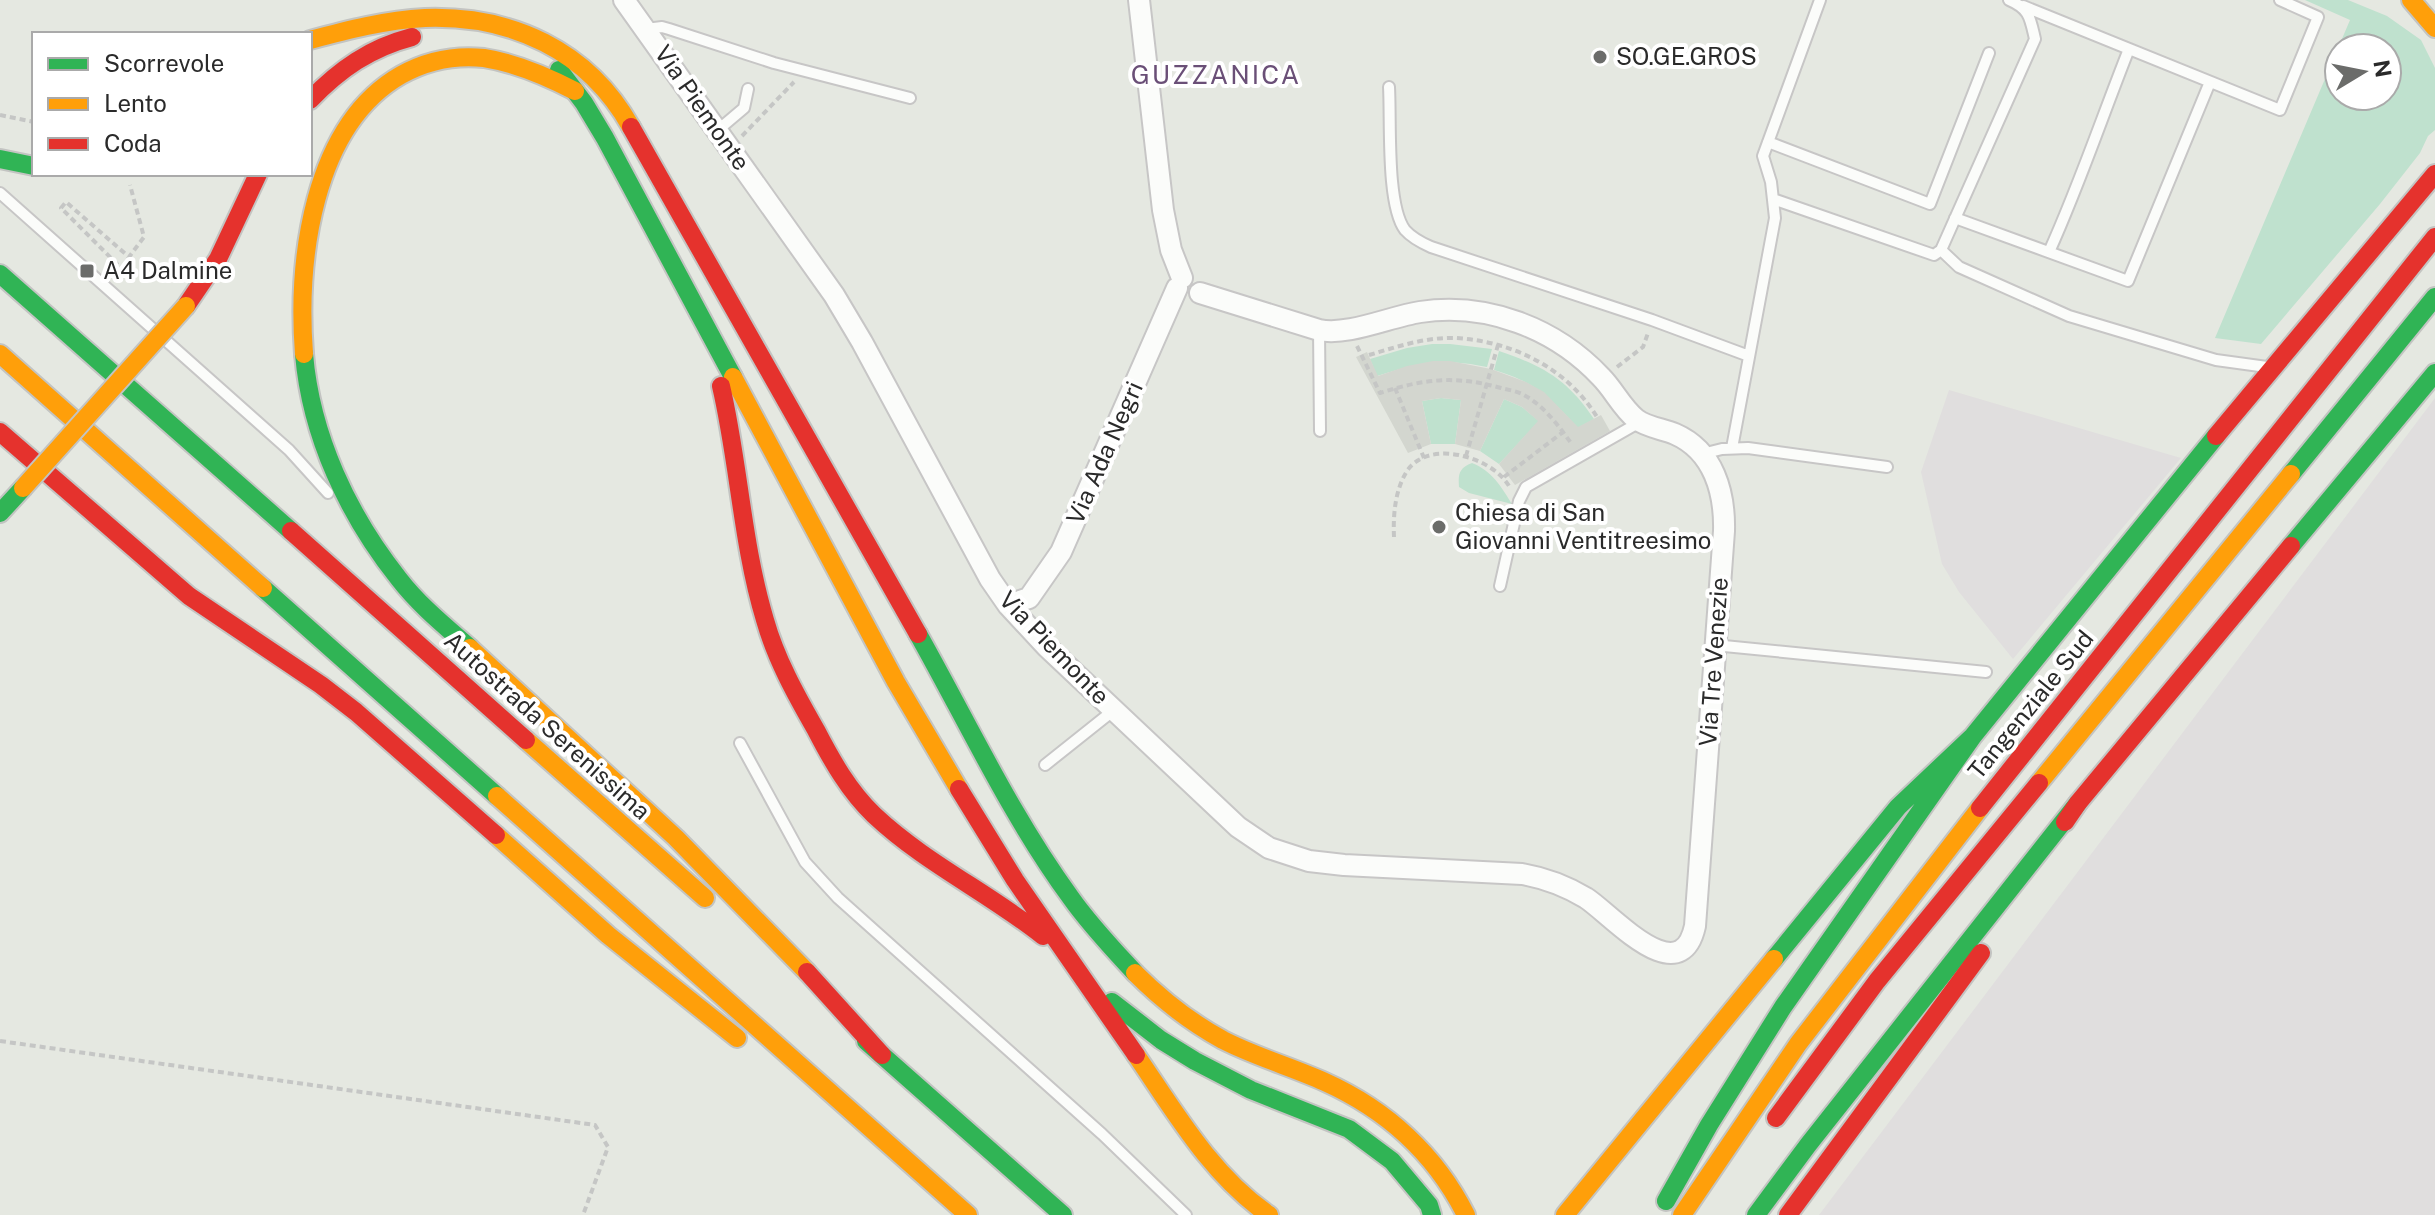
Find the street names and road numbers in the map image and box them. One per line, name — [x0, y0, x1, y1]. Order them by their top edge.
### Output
street label: Via Piemonte — [649, 39, 756, 175]
street label: Via Ada Negri — [1060, 377, 1148, 528]
street label: Via Tre Venezie — [1693, 576, 1733, 747]
street label: Via Piemonte — [994, 585, 1116, 710]
street label: Tangenziale Sud — [1962, 624, 2099, 784]
street label: Autostrada Serenissima — [439, 626, 656, 825]

